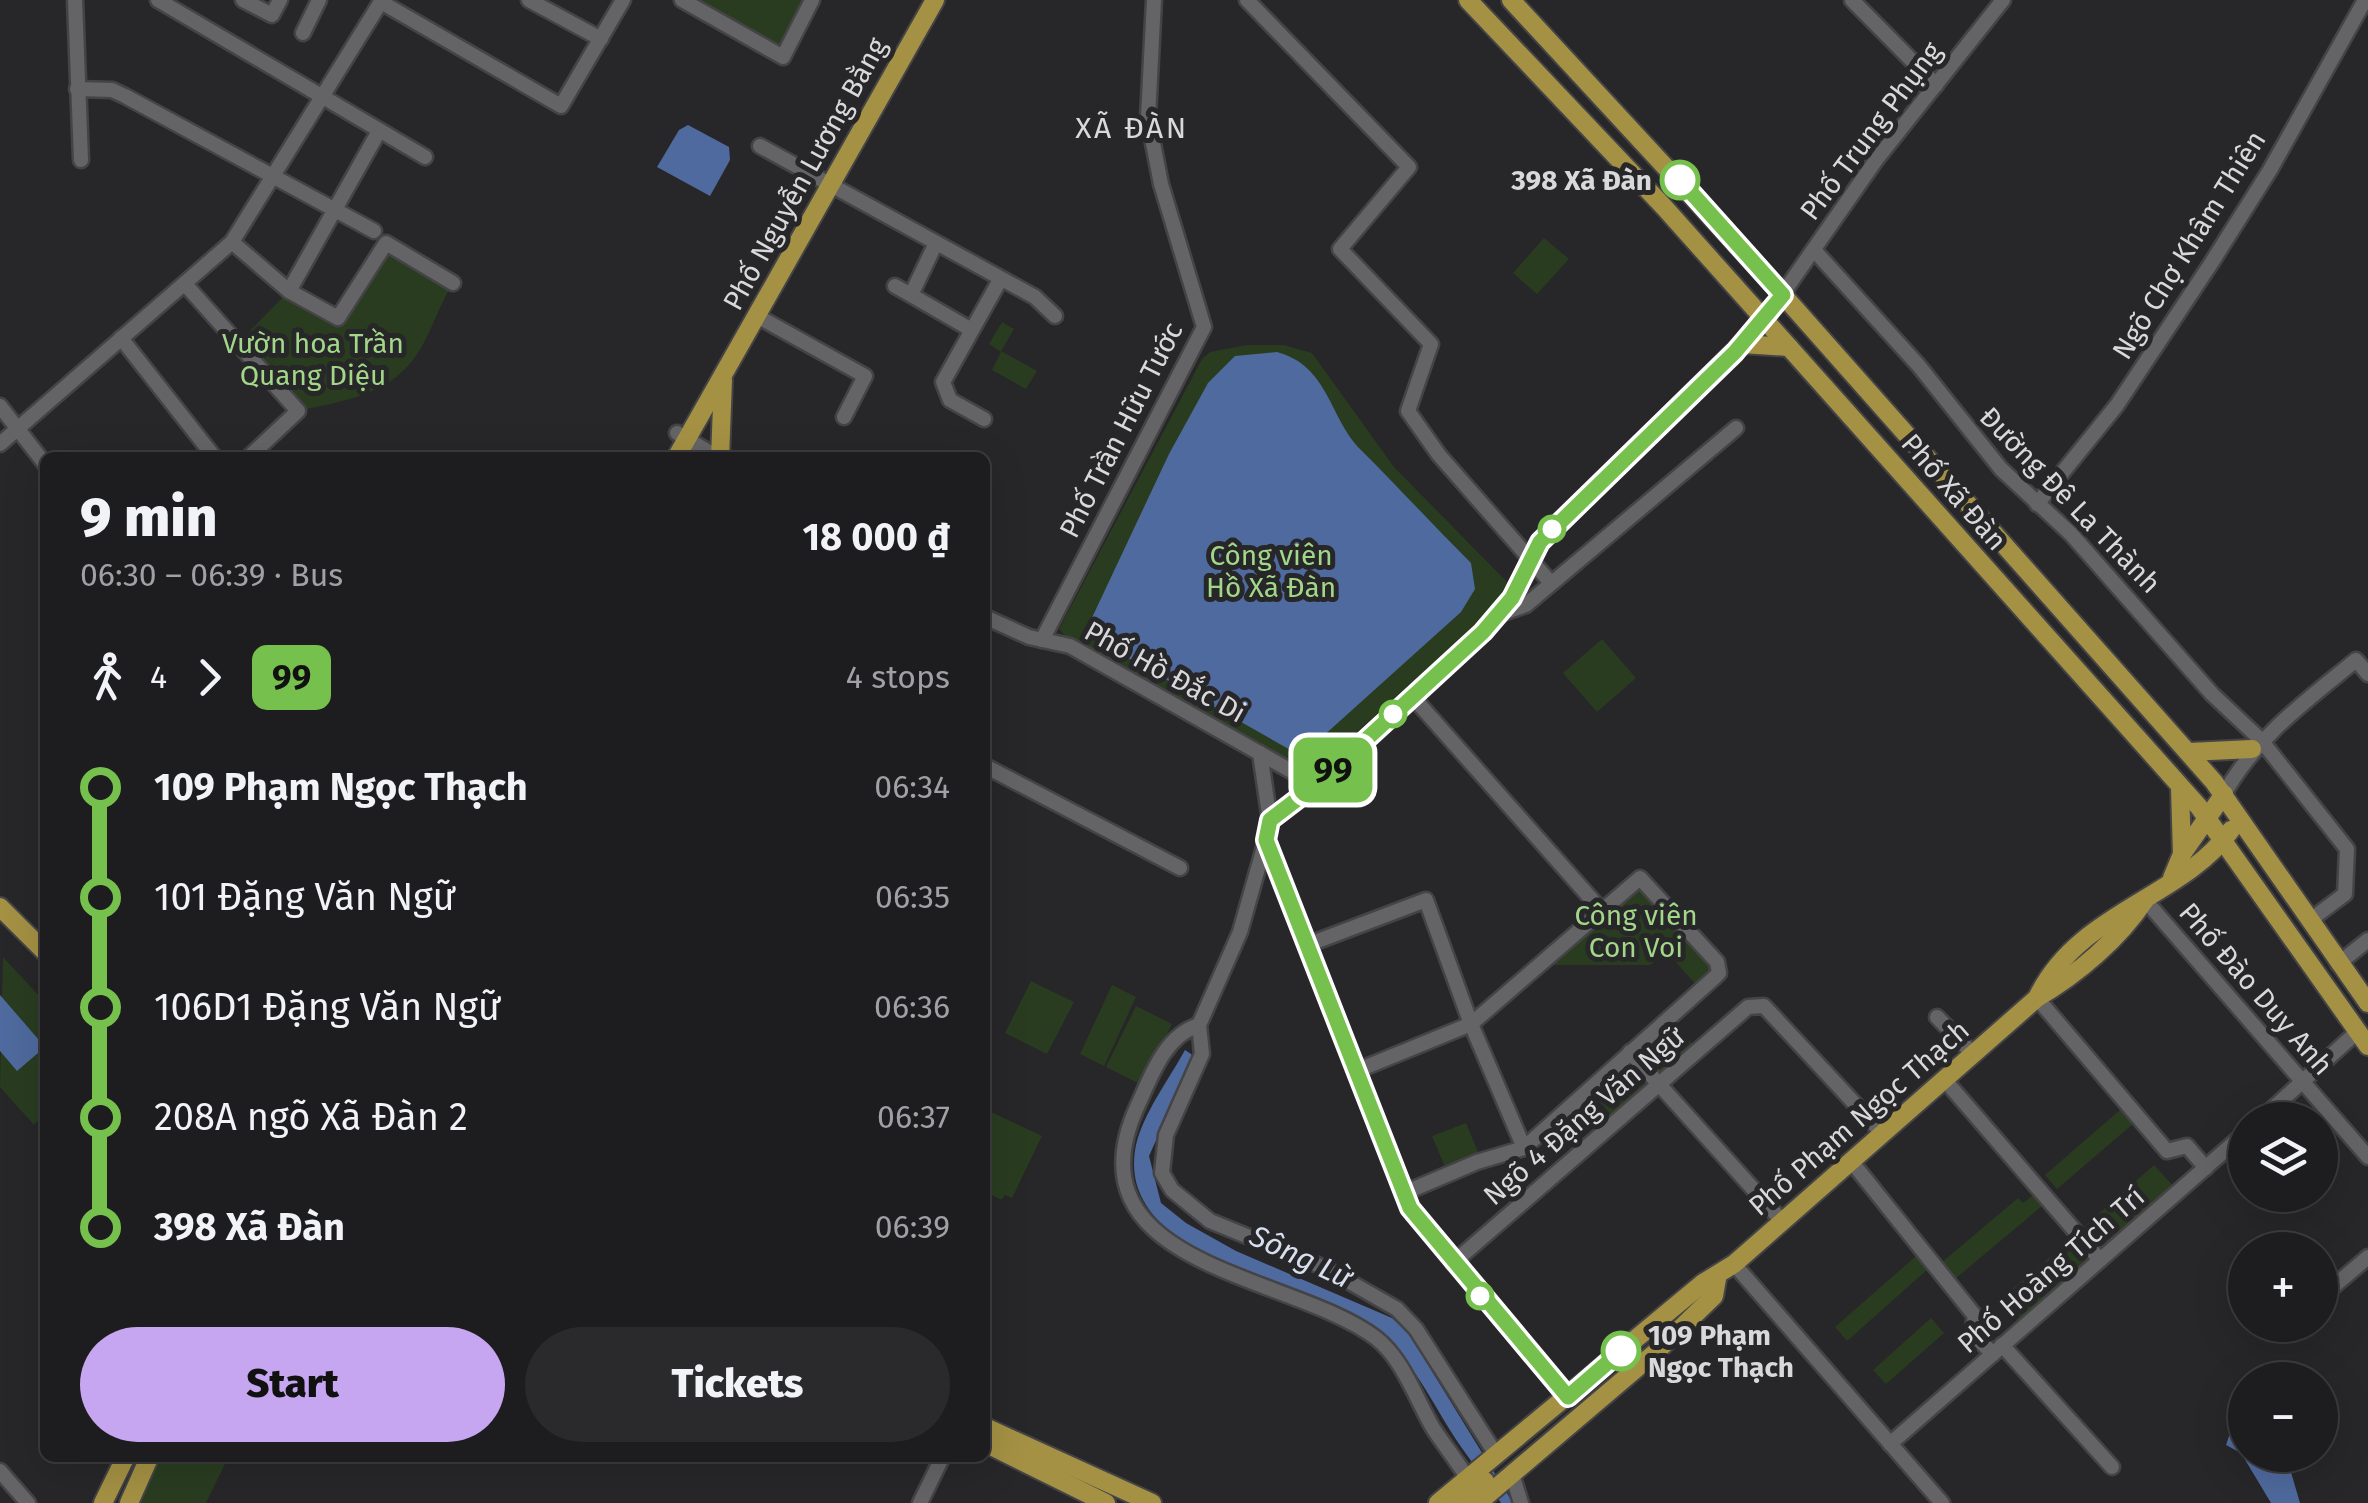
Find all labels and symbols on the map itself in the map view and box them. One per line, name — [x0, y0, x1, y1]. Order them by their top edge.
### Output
street label: Phố Nguyễn Lương Bằng — [716, 32, 894, 316]
street label: Phố Trung Phụng — [1793, 35, 1949, 227]
district label: XÃ ĐÀN — [1075, 110, 1189, 146]
street label: Ngõ Chợ Khâm Thiên — [2105, 125, 2273, 365]
marker: 398 Xã Đàn — [1661, 161, 1699, 199]
place label: 398 Xã Đàn — [1510, 164, 1652, 197]
street label: Phố Trần Hữu Tước — [1052, 317, 1190, 543]
park label: Vườn hoa Trần Quang Diệu — [222, 327, 404, 392]
street label: Đường Đê La Thành — [1973, 400, 2167, 600]
street label: Phố Xã Đàn — [1895, 427, 2013, 557]
unlabelled marker — [1539, 516, 1565, 542]
park label: Công viên Hồ Xã Đàn — [1206, 539, 1336, 604]
street label: Phố Hồ Đắc Di — [1079, 614, 1251, 730]
unlabelled marker — [1380, 701, 1406, 727]
line badge: 99 — [1288, 738, 1378, 802]
street label: Phố Đào Duy Anh — [2172, 896, 2340, 1082]
park label: Công viên Con Voi — [1574, 899, 1698, 964]
street label: Phố Phạm Ngọc Thạch — [1742, 1013, 1976, 1223]
street label: Ngõ 4 Đặng Văn Ngữ — [1477, 1019, 1692, 1212]
street label: Phố Hoàng Tích Trí — [1951, 1180, 2151, 1360]
water label: Sông Lừ — [1243, 1217, 1359, 1297]
unlabelled marker — [1467, 1283, 1493, 1309]
place label: 109 Phạm Ngọc Thạch — [1648, 1319, 1794, 1384]
marker: 109 Phạm Ngọc Thạch — [1602, 1332, 1640, 1370]

